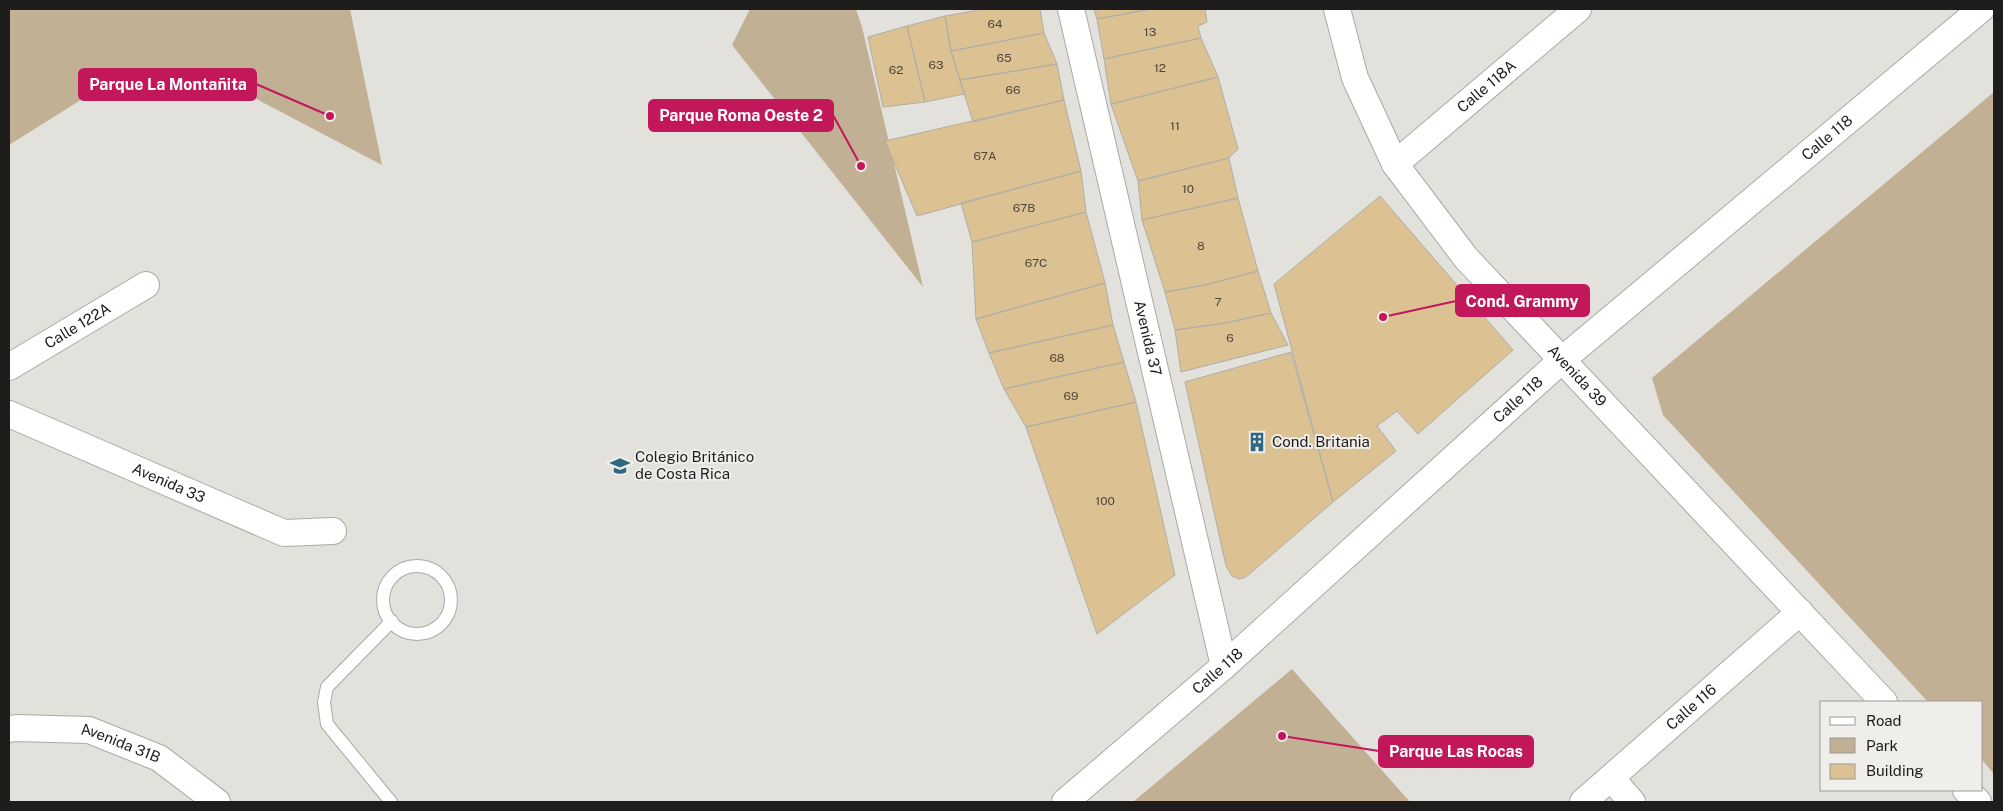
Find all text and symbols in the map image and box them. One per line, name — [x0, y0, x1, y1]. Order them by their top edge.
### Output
house number: 64 — [988, 17, 1003, 31]
house number: 13 — [1144, 25, 1156, 39]
house number: 65 — [996, 51, 1012, 65]
street label: Calle 118A — [1453, 56, 1519, 116]
house number: 63 — [929, 58, 943, 72]
house number: 12 — [1154, 61, 1166, 75]
house number: 62 — [889, 63, 903, 77]
callout: Parque La Montañita — [79, 69, 256, 100]
text: Parque La Montañita — [89, 75, 247, 94]
house number: 66 — [1006, 83, 1020, 97]
callout: Parque Roma Oeste 2 — [649, 100, 833, 131]
text: Parque Roma Oeste 2 — [659, 106, 823, 125]
street label: Calle 118 — [1798, 111, 1856, 164]
house number: 11 — [1170, 119, 1180, 133]
house number: 67A — [974, 149, 997, 163]
house number: 10 — [1182, 182, 1194, 196]
house number: 67B — [1013, 201, 1035, 215]
house number: 8 — [1197, 239, 1205, 253]
house number: 67C — [1025, 256, 1047, 270]
callout: Cond. Grammy — [1456, 285, 1589, 316]
text: Cond. Grammy — [1466, 292, 1578, 311]
house number: 7 — [1214, 295, 1222, 309]
street label: Calle 122A — [41, 299, 114, 352]
street label: Avenida 37 — [1131, 299, 1165, 378]
house number: 6 — [1226, 331, 1234, 345]
street label: Avenida 39 — [1545, 342, 1610, 410]
house number: 68 — [1049, 351, 1065, 365]
street label: Calle 118 — [1489, 373, 1546, 426]
house number: 69 — [1064, 389, 1078, 403]
building icon: Cond. Britania — [1246, 431, 1268, 453]
place label: Cond. Britania — [1272, 433, 1370, 450]
place label: Colegio Británico de Costa Rica — [635, 448, 754, 482]
school or university icon: Colegio Británico de Costa Rica — [609, 455, 631, 477]
street label: Avenida 33 — [130, 459, 208, 506]
house number: 100 — [1095, 494, 1115, 508]
street label: Calle 118 — [1189, 644, 1246, 697]
street label: Calle 116 — [1663, 680, 1719, 733]
legend — [1820, 701, 1983, 791]
text: Road — [1866, 712, 1902, 729]
street label: Avenida 31B — [80, 721, 163, 766]
callout: Parque Las Rocas — [1379, 736, 1533, 767]
text: Park — [1866, 737, 1898, 754]
text: Parque Las Rocas — [1389, 742, 1523, 761]
text: Building — [1866, 762, 1924, 779]

